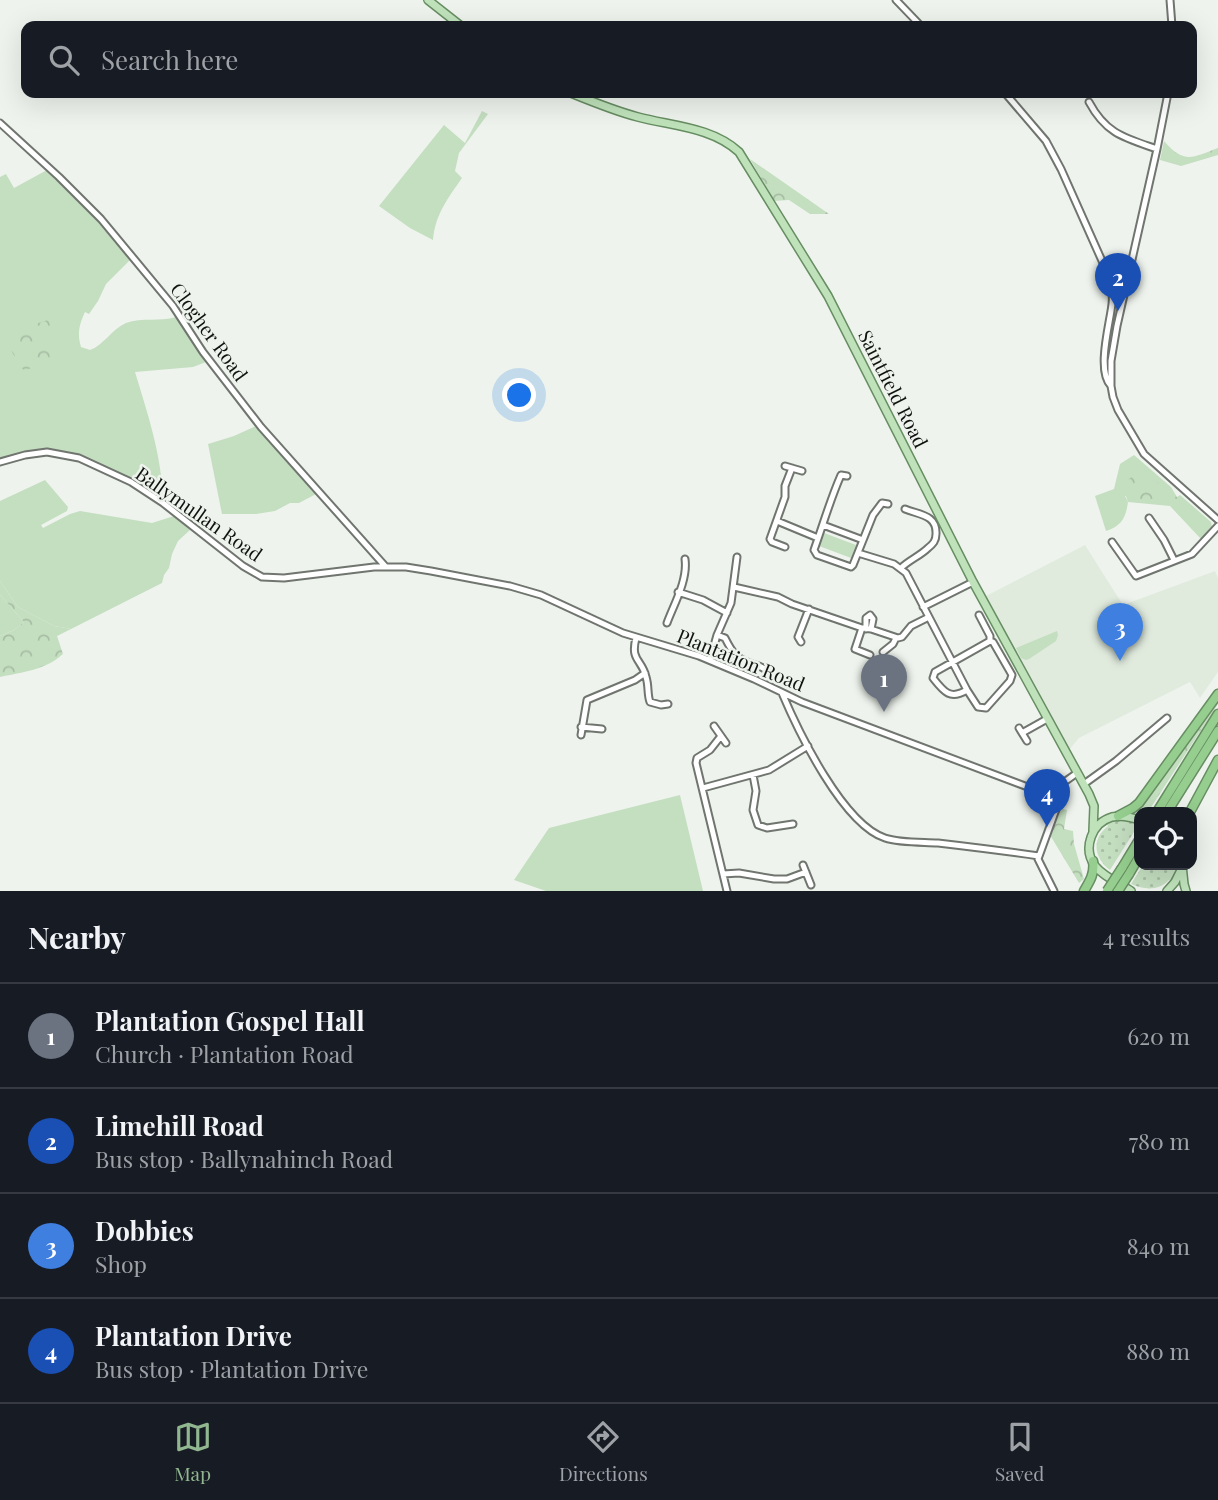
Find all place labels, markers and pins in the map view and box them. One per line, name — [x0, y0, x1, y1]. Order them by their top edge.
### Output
pin: 2 — [1095, 253, 1141, 311]
pin: 3 — [1097, 603, 1143, 661]
pin: 1 — [861, 654, 907, 712]
pin: 4 — [1024, 769, 1070, 827]

